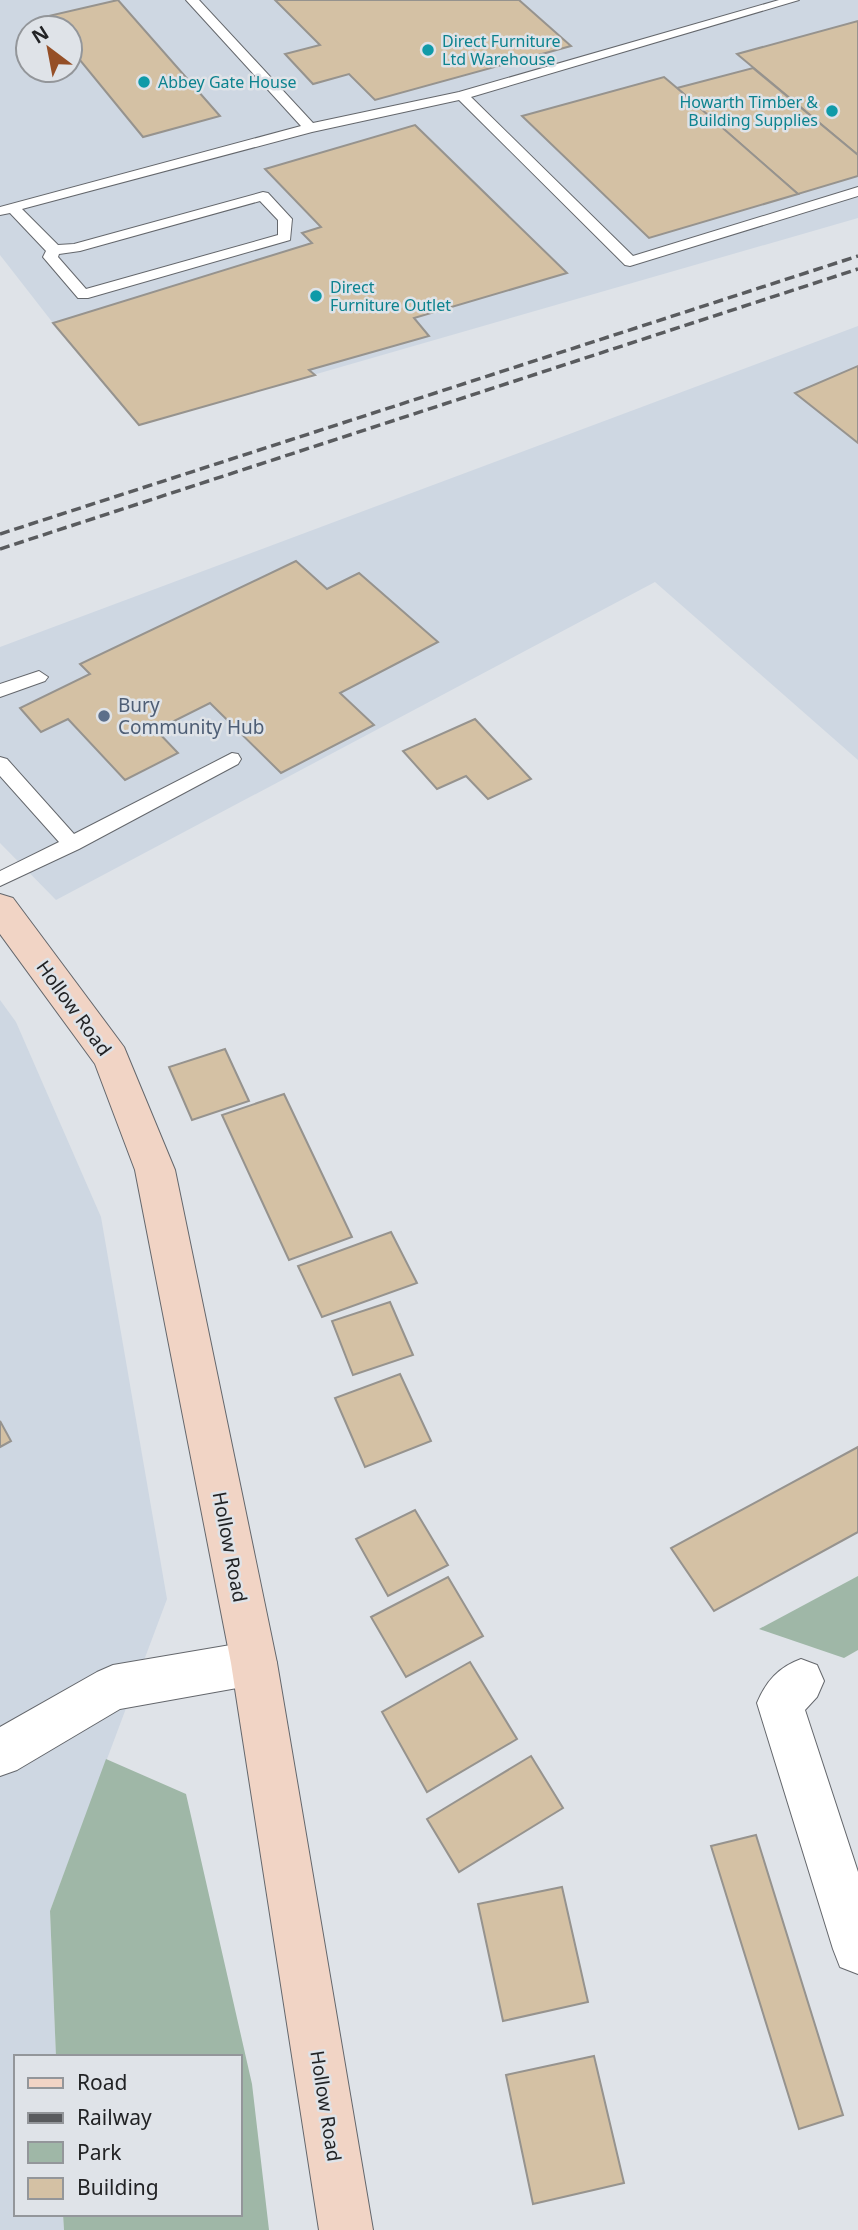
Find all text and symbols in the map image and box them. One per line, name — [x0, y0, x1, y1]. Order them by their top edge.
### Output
north arrow — [14, 14, 84, 84]
text: N — [27, 19, 53, 50]
place label: Direct Furniture Ltd Warehouse — [442, 30, 561, 70]
marker: Direct Furniture Ltd Warehouse — [420, 42, 436, 58]
place label: Abbey Gate House — [158, 71, 297, 93]
marker: Abbey Gate House — [136, 74, 152, 90]
place label: Howarth Timber & Building Supplies — [679, 91, 818, 131]
marker: Howarth Timber & Building Supplies — [824, 103, 840, 119]
place label: Direct Furniture Outlet — [330, 276, 451, 316]
marker: Direct Furniture Outlet — [308, 288, 324, 304]
place label: Bury Community Hub — [118, 692, 264, 740]
marker: Bury Community Hub — [96, 708, 112, 724]
street label: Hollow Road — [31, 955, 117, 1061]
street label: Hollow Road — [207, 1490, 253, 1604]
street label: Hollow Road — [304, 2049, 348, 2163]
legend — [14, 2055, 242, 2216]
text: Road — [77, 2068, 127, 2096]
text: Railway — [77, 2103, 152, 2131]
text: Park — [77, 2138, 122, 2166]
text: Building — [77, 2173, 159, 2201]

